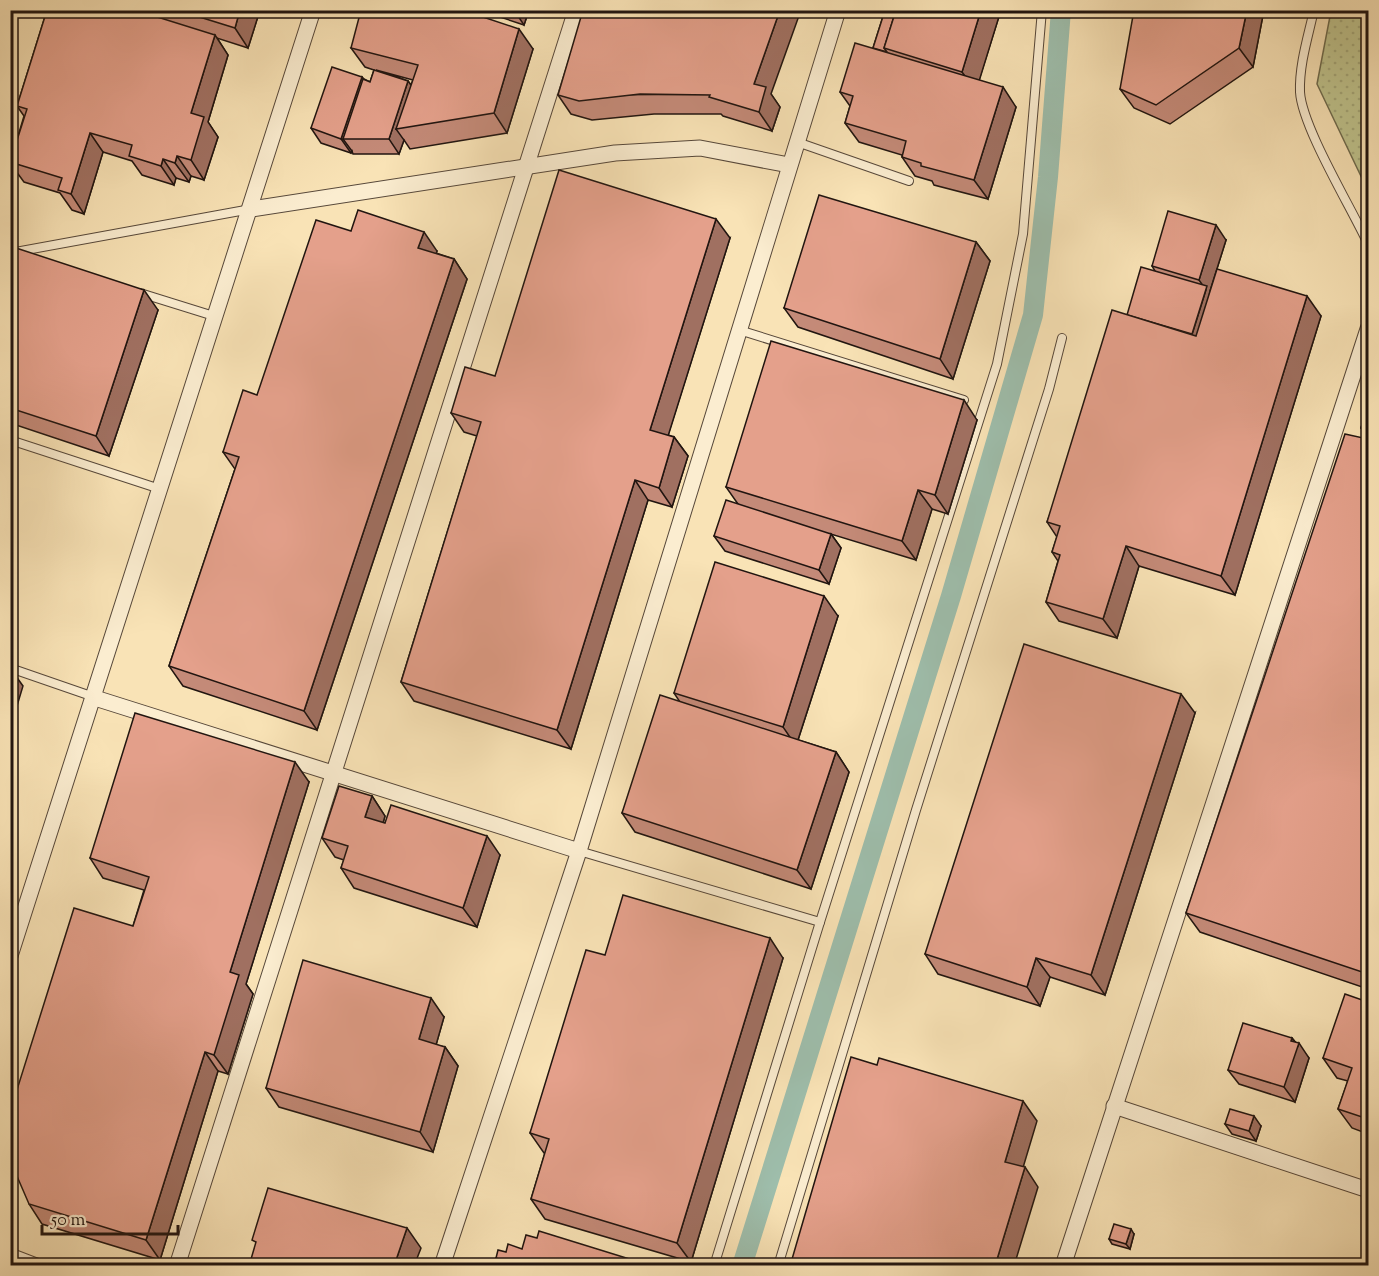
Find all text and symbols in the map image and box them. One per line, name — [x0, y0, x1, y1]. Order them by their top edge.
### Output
scale bar — [42, 1198, 178, 1236]
text: 50 m — [50, 1208, 86, 1234]

